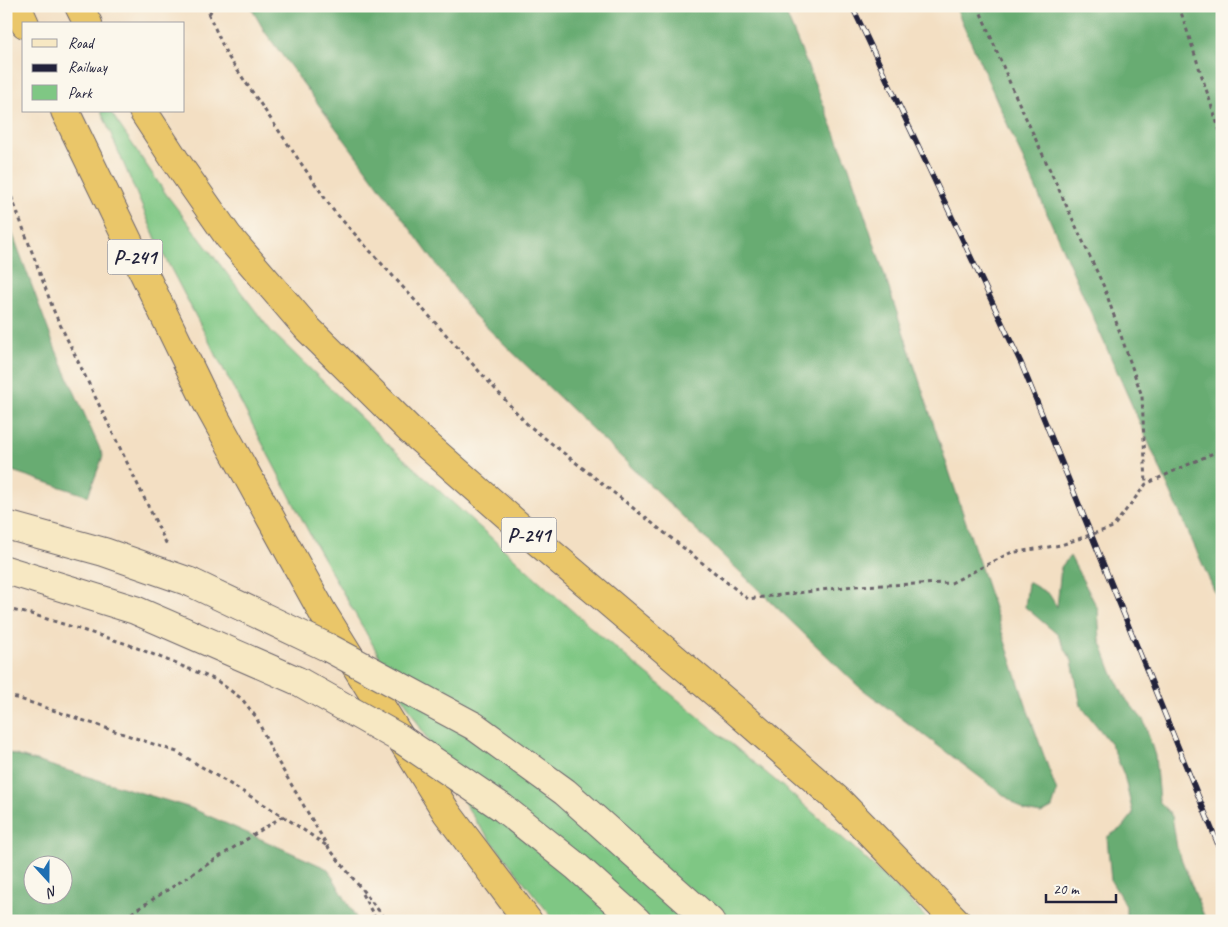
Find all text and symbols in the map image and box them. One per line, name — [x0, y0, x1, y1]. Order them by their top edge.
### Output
legend — [22, 22, 185, 112]
text: Road — [68, 34, 95, 53]
text: Railway — [68, 58, 109, 77]
text: Park — [68, 84, 93, 103]
road number: Р-241 — [108, 240, 162, 274]
road number: Р-241 — [502, 518, 556, 552]
north arrow — [22, 854, 72, 904]
scale bar — [1046, 872, 1116, 904]
text: 20 m — [1053, 880, 1080, 899]
text: N — [43, 882, 60, 902]

